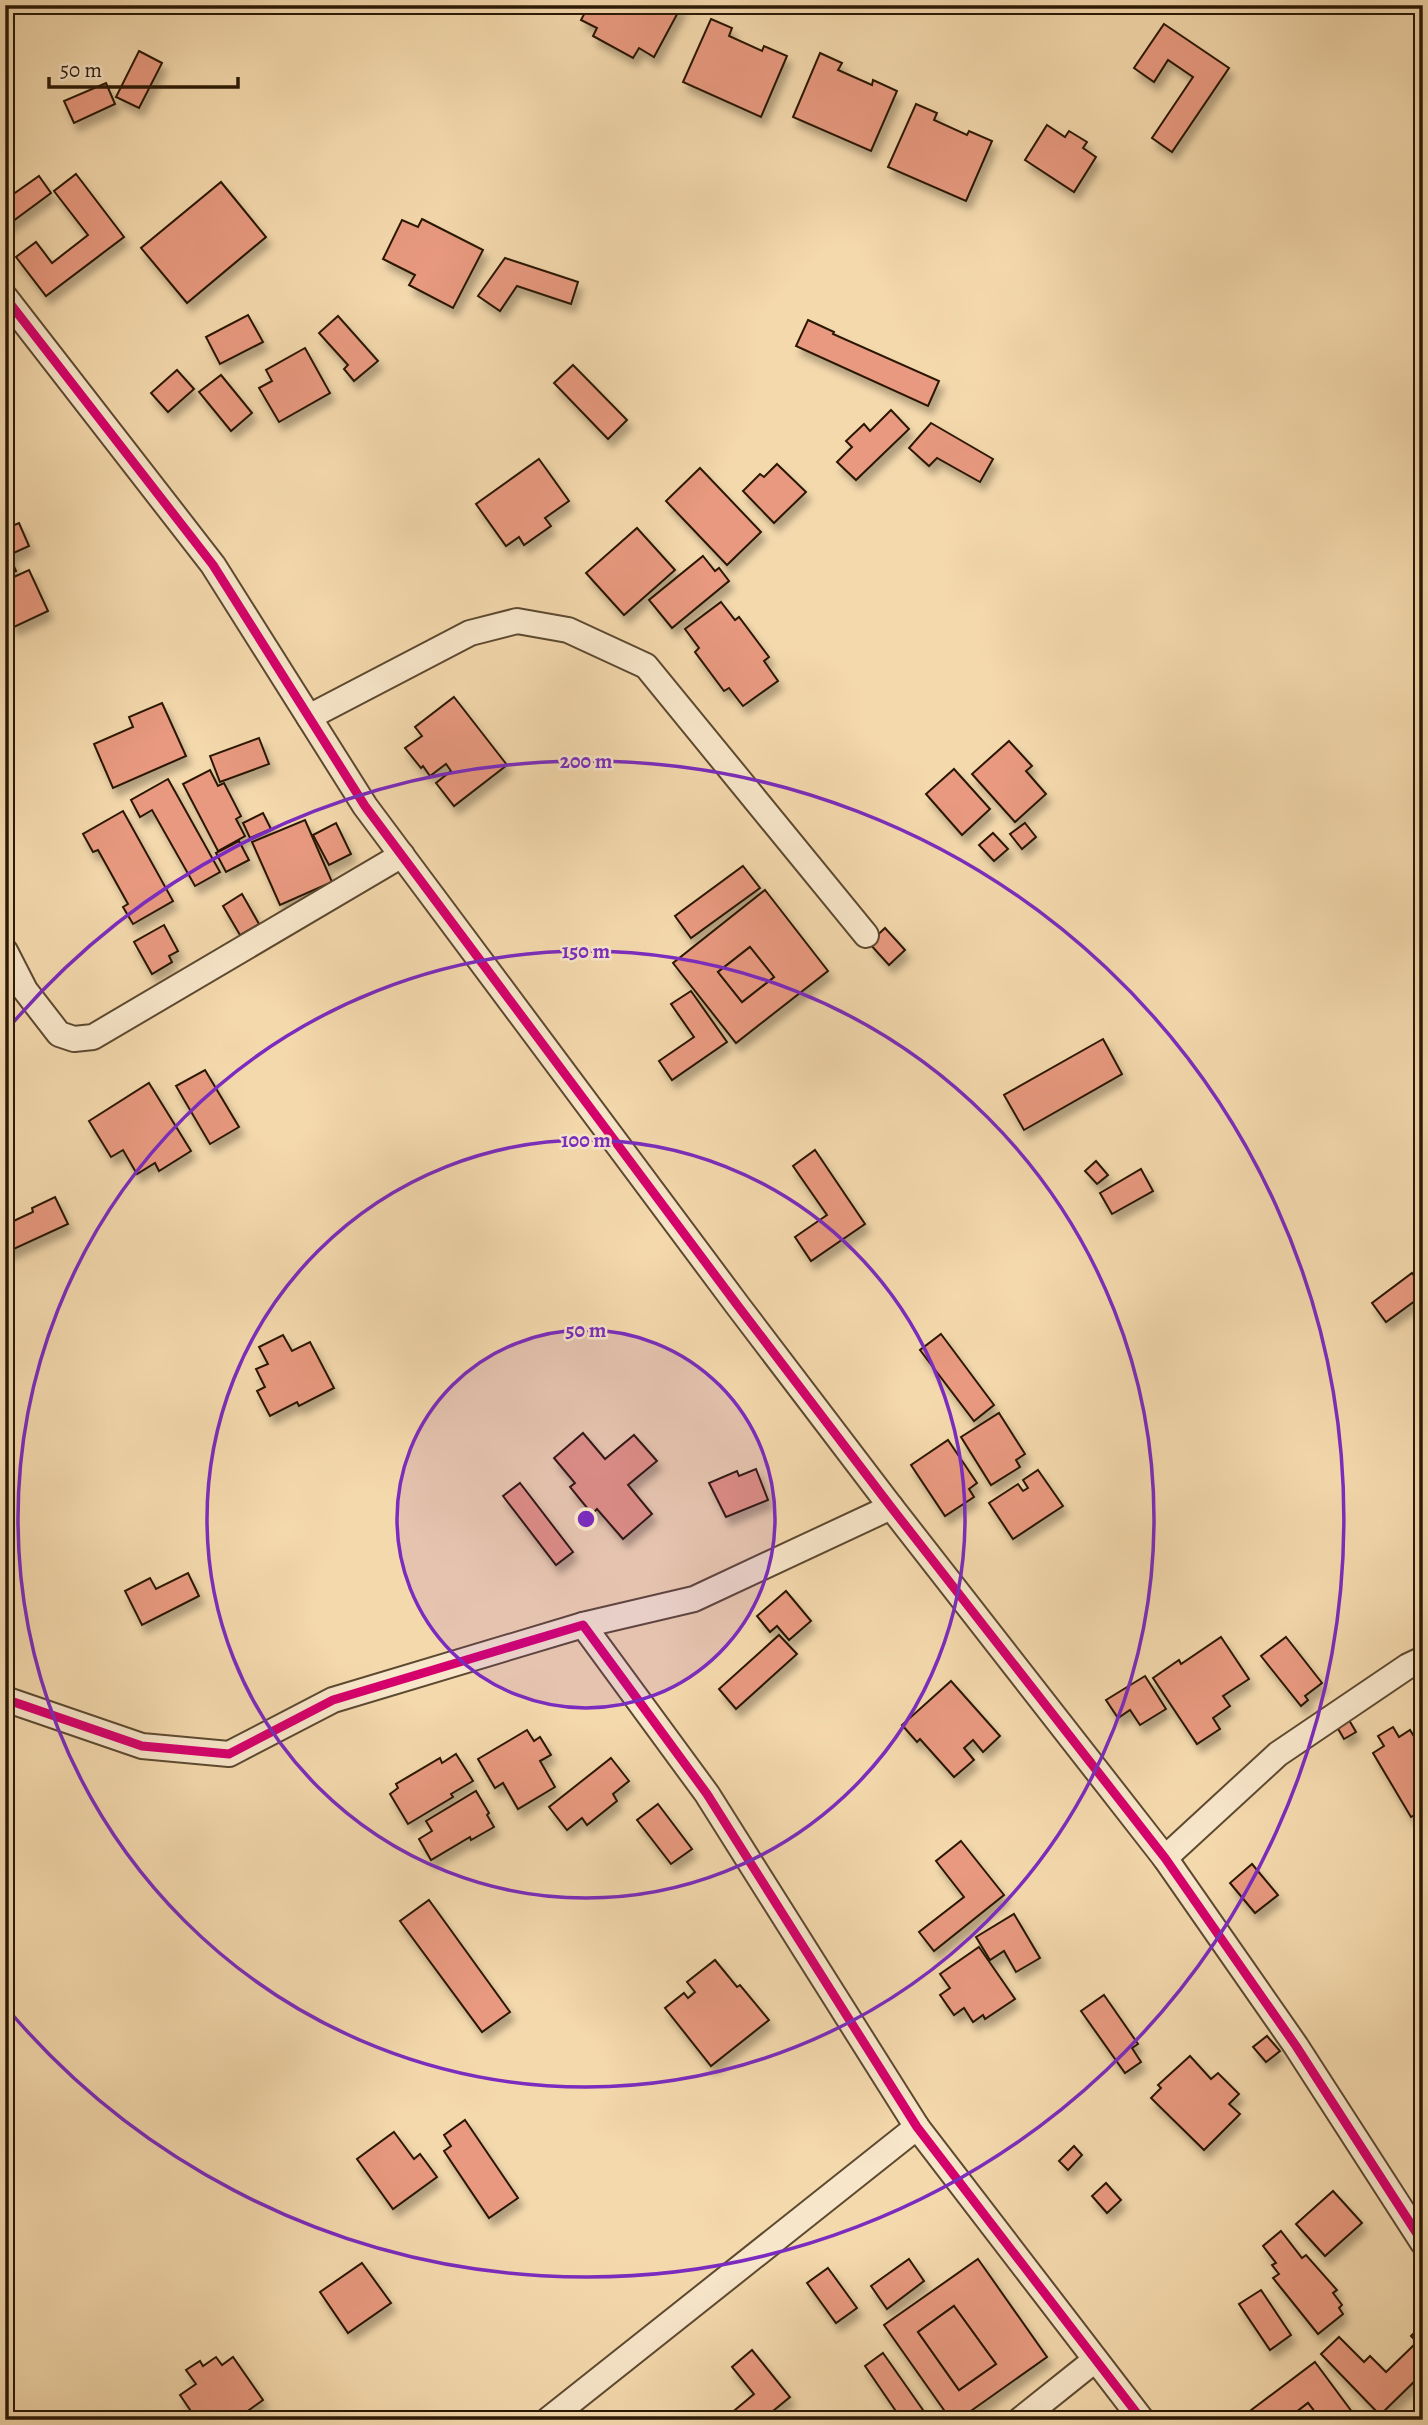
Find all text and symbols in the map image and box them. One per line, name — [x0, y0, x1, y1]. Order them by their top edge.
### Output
scale bar — [49, 46, 238, 90]
text: 50 m — [60, 56, 102, 84]
text: 200 m — [560, 747, 613, 775]
text: 150 m — [562, 937, 611, 965]
text: 100 m — [561, 1126, 611, 1154]
text: 50 m — [566, 1316, 607, 1344]
centre of rings — [574, 1507, 598, 1531]

